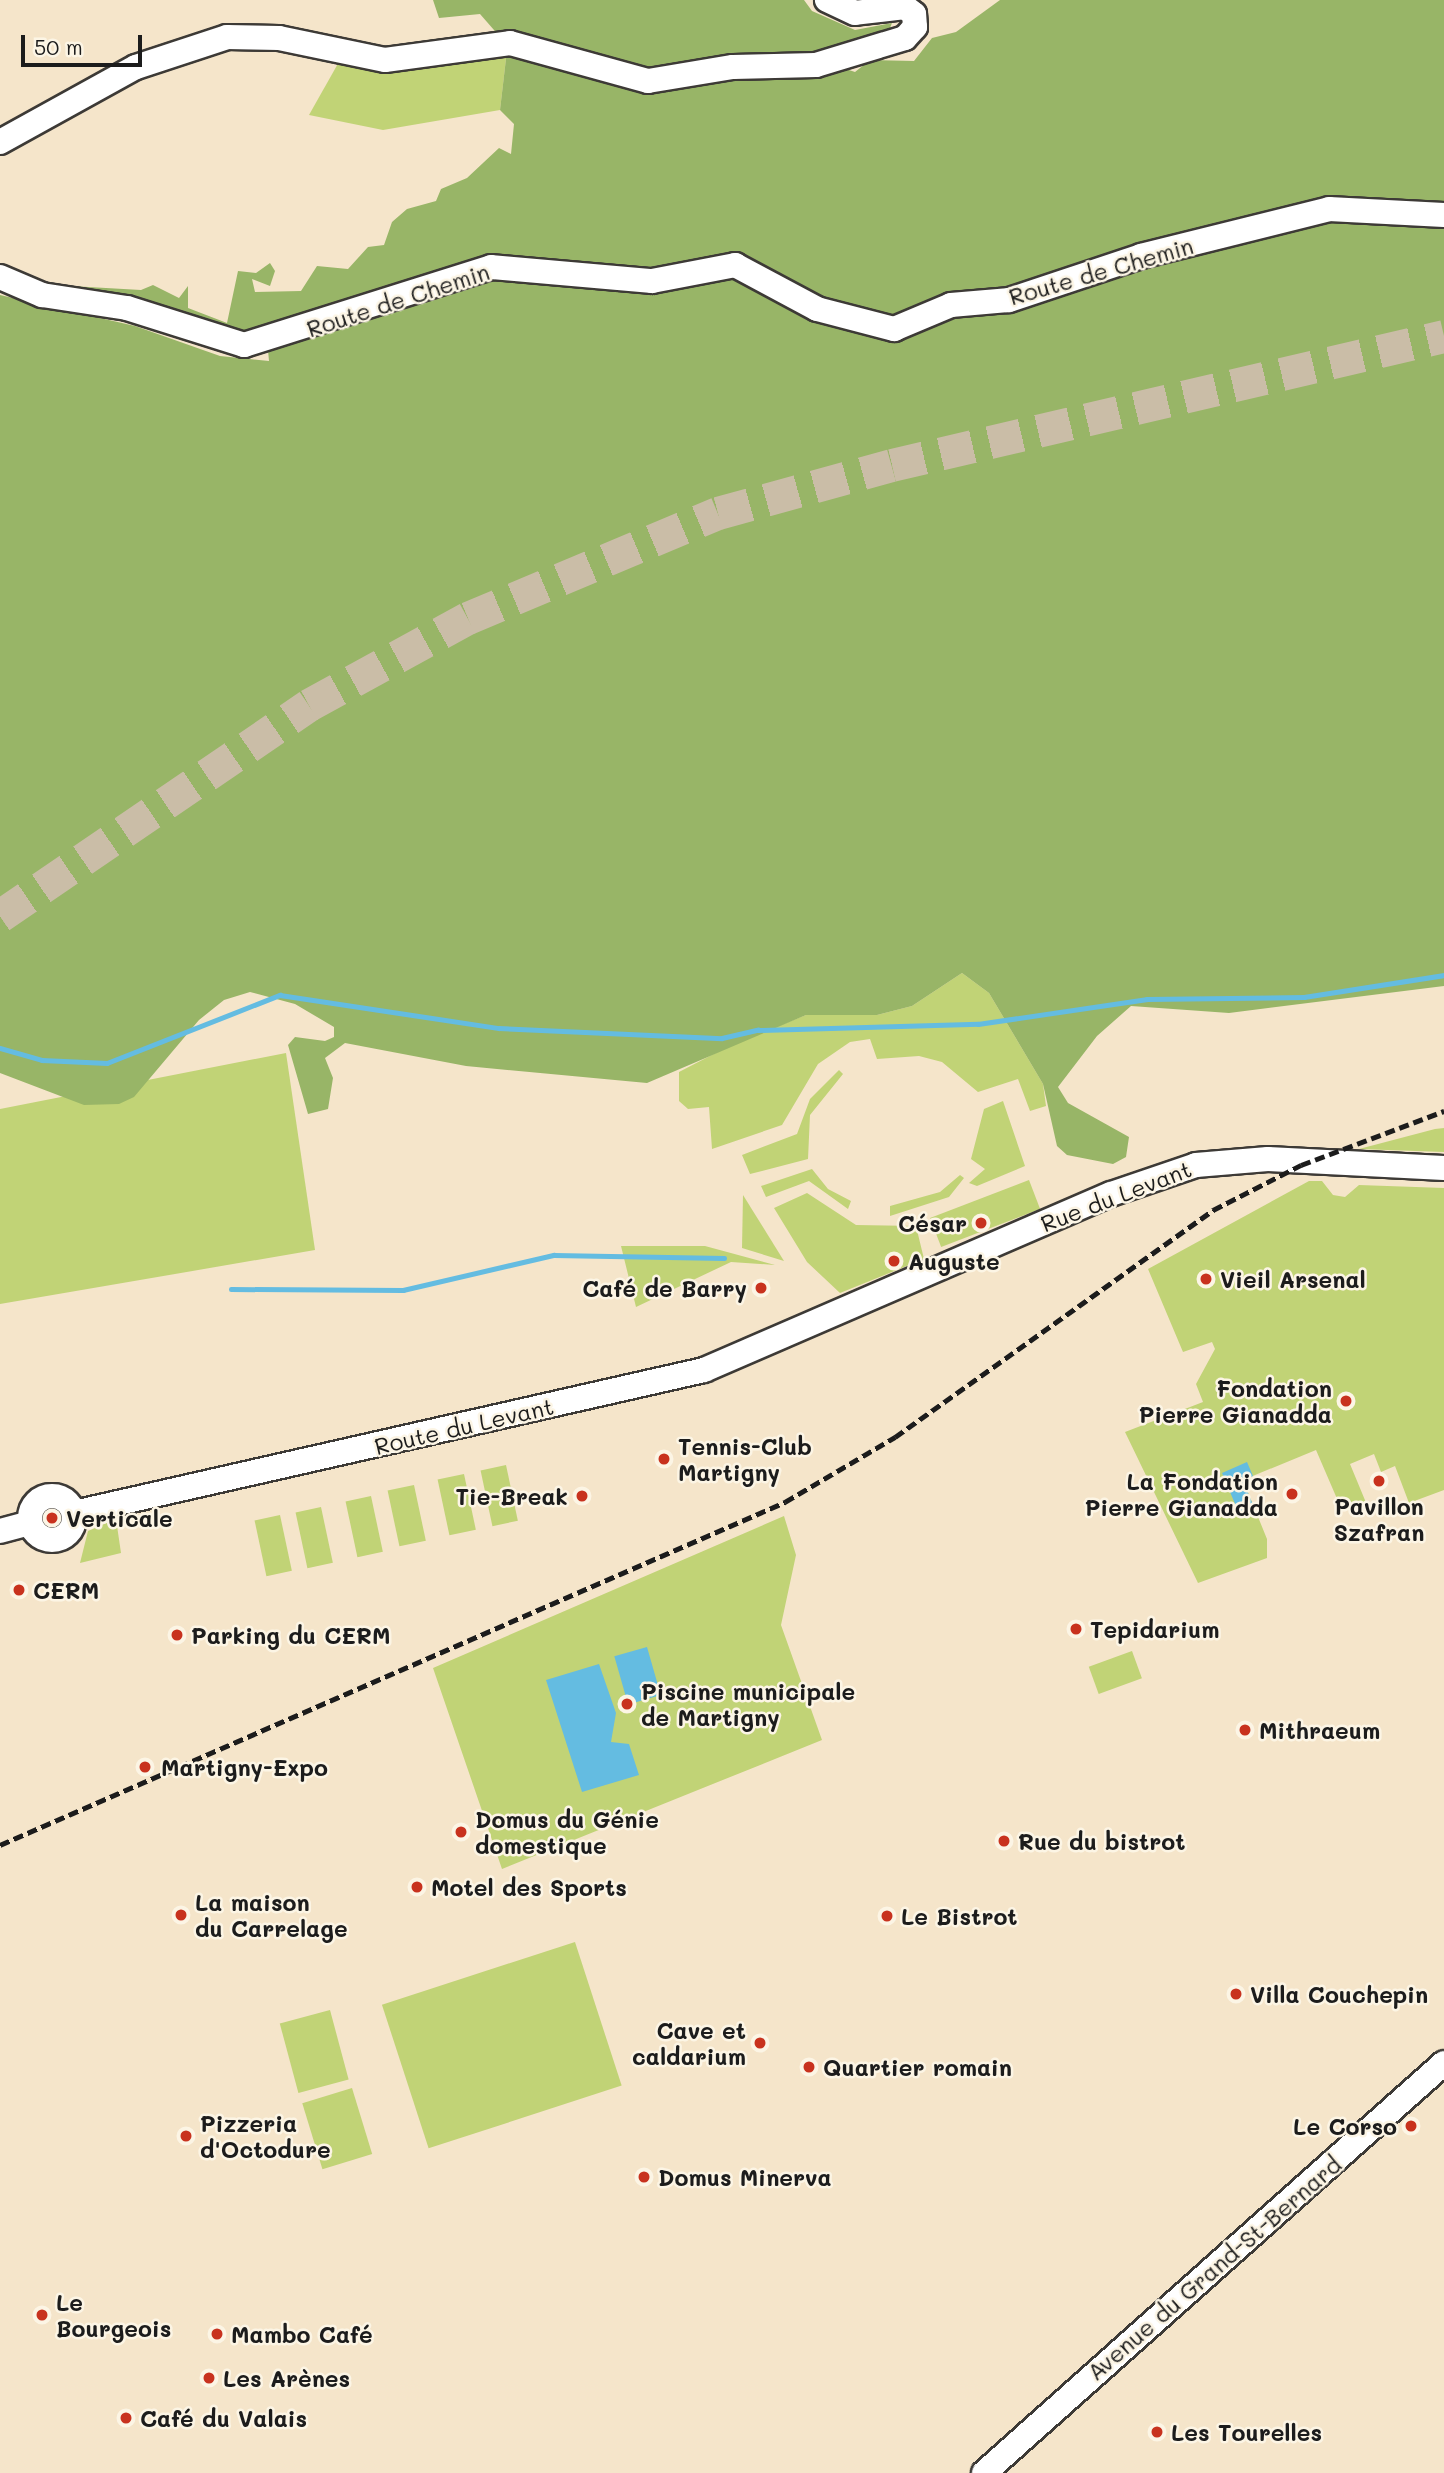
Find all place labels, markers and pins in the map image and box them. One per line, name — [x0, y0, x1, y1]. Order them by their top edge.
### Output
place label: César — [898, 1209, 967, 1237]
marker: César — [973, 1215, 989, 1231]
place label: Auguste — [908, 1247, 1000, 1275]
marker: Auguste — [886, 1253, 902, 1269]
place label: Vieil Arsenal — [1220, 1265, 1366, 1293]
marker: Vieil Arsenal — [1198, 1271, 1214, 1287]
place label: Café de Barry — [582, 1274, 747, 1302]
marker: Café de Barry — [753, 1280, 769, 1296]
place label: Fondation Pierre Gianadda — [1139, 1374, 1332, 1428]
marker: Fondation Pierre Gianadda — [1338, 1393, 1354, 1409]
place label: Tennis-Club Martigny — [678, 1432, 812, 1486]
marker: Tennis-Club Martigny — [656, 1451, 672, 1467]
place label: La Fondation Pierre Gianadda — [1085, 1467, 1278, 1521]
marker: Pavillon Szafran — [1371, 1473, 1387, 1489]
place label: Tie-Break — [456, 1482, 568, 1510]
marker: La Fondation Pierre Gianadda — [1284, 1486, 1300, 1502]
marker: Tie-Break — [574, 1488, 590, 1504]
place label: Pavillon Szafran — [1334, 1492, 1424, 1546]
place label: Verticale — [66, 1504, 173, 1532]
marker: Verticale — [44, 1510, 60, 1526]
place label: CERM — [33, 1576, 99, 1604]
marker: CERM — [11, 1582, 27, 1598]
place label: Tepidarium — [1090, 1615, 1219, 1643]
place label: Parking du CERM — [191, 1621, 391, 1649]
marker: Tepidarium — [1068, 1621, 1084, 1637]
marker: Parking du CERM — [169, 1627, 185, 1643]
place label: Piscine municipale de Martigny — [641, 1677, 855, 1731]
marker: Piscine municipale de Martigny — [619, 1696, 635, 1712]
place label: Mithraeum — [1259, 1716, 1380, 1744]
marker: Mithraeum — [1237, 1722, 1253, 1738]
place label: Martigny-Expo — [161, 1753, 328, 1781]
marker: Martigny-Expo — [135, 1757, 155, 1777]
place label: Domus du Génie domestique — [475, 1805, 659, 1859]
marker: Domus du Génie domestique — [453, 1824, 469, 1840]
place label: Rue du bistrot — [1018, 1827, 1185, 1855]
marker: Rue du bistrot — [996, 1833, 1012, 1849]
place label: Motel des Sports — [431, 1873, 627, 1901]
marker: Motel des Sports — [409, 1879, 425, 1895]
place label: La maison du Carrelage — [195, 1888, 348, 1942]
place label: Le Bistrot — [901, 1902, 1018, 1930]
marker: La maison du Carrelage — [173, 1907, 189, 1923]
marker: Le Bistrot — [879, 1908, 895, 1924]
place label: Villa Couchepin — [1250, 1980, 1428, 2008]
marker: Villa Couchepin — [1228, 1986, 1244, 2002]
place label: Cave et caldarium — [632, 2016, 746, 2070]
marker: Cave et caldarium — [752, 2035, 768, 2051]
place label: Quartier romain — [823, 2053, 1012, 2081]
marker: Quartier romain — [801, 2059, 817, 2075]
place label: Pizzeria d'Octodure — [200, 2109, 331, 2163]
place label: Le Corso — [1293, 2112, 1397, 2140]
marker: Le Corso — [1403, 2118, 1419, 2134]
marker: Pizzeria d'Octodure — [178, 2128, 194, 2144]
place label: Domus Minerva — [658, 2163, 832, 2191]
marker: Domus Minerva — [636, 2169, 652, 2185]
place label: Le Bourgeois — [56, 2288, 171, 2342]
marker: Le Bourgeois — [34, 2307, 50, 2323]
place label: Mambo Café — [231, 2320, 373, 2348]
marker: Mambo Café — [209, 2326, 225, 2342]
place label: Les Arènes — [223, 2364, 350, 2392]
marker: Les Arènes — [201, 2370, 217, 2386]
place label: Café du Valais — [140, 2404, 307, 2432]
marker: Café du Valais — [118, 2410, 134, 2426]
place label: Les Tourelles — [1171, 2418, 1322, 2446]
marker: Les Tourelles — [1149, 2424, 1165, 2440]

